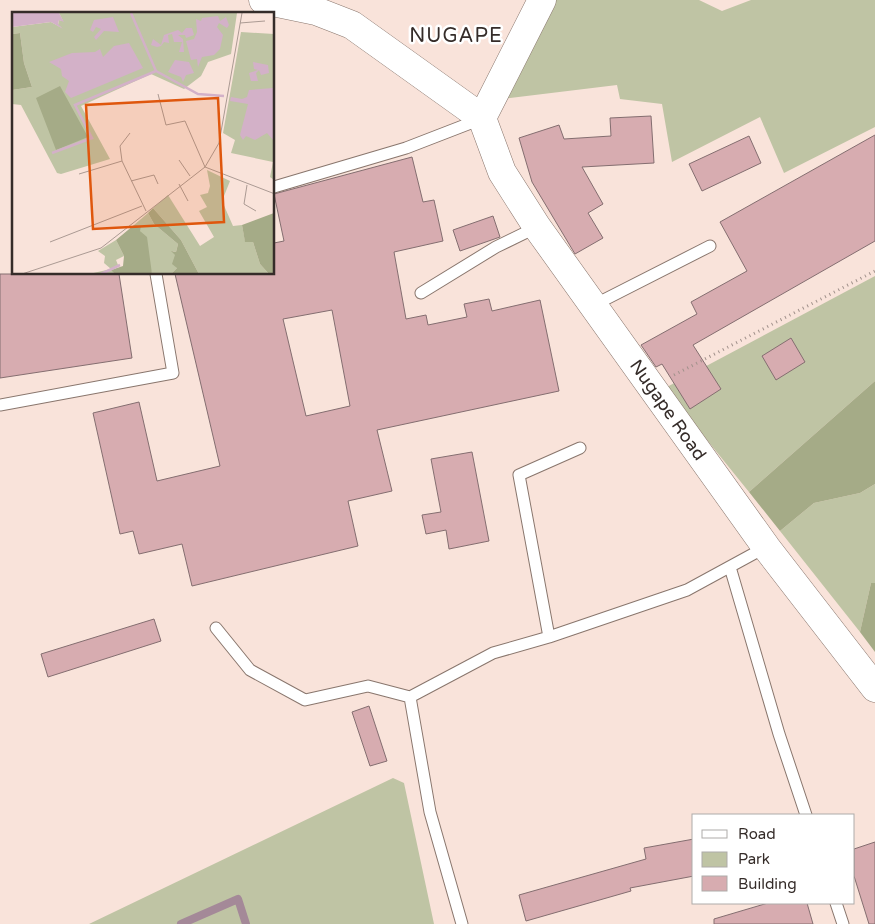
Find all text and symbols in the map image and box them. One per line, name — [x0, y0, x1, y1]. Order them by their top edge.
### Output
inset map — [12, 12, 275, 275]
district label: NUGAPE — [409, 24, 503, 48]
street label: Nugape Road — [625, 355, 711, 465]
legend — [692, 814, 855, 904]
text: Road — [738, 825, 776, 843]
text: Park — [738, 850, 770, 868]
text: Building — [738, 875, 797, 893]

